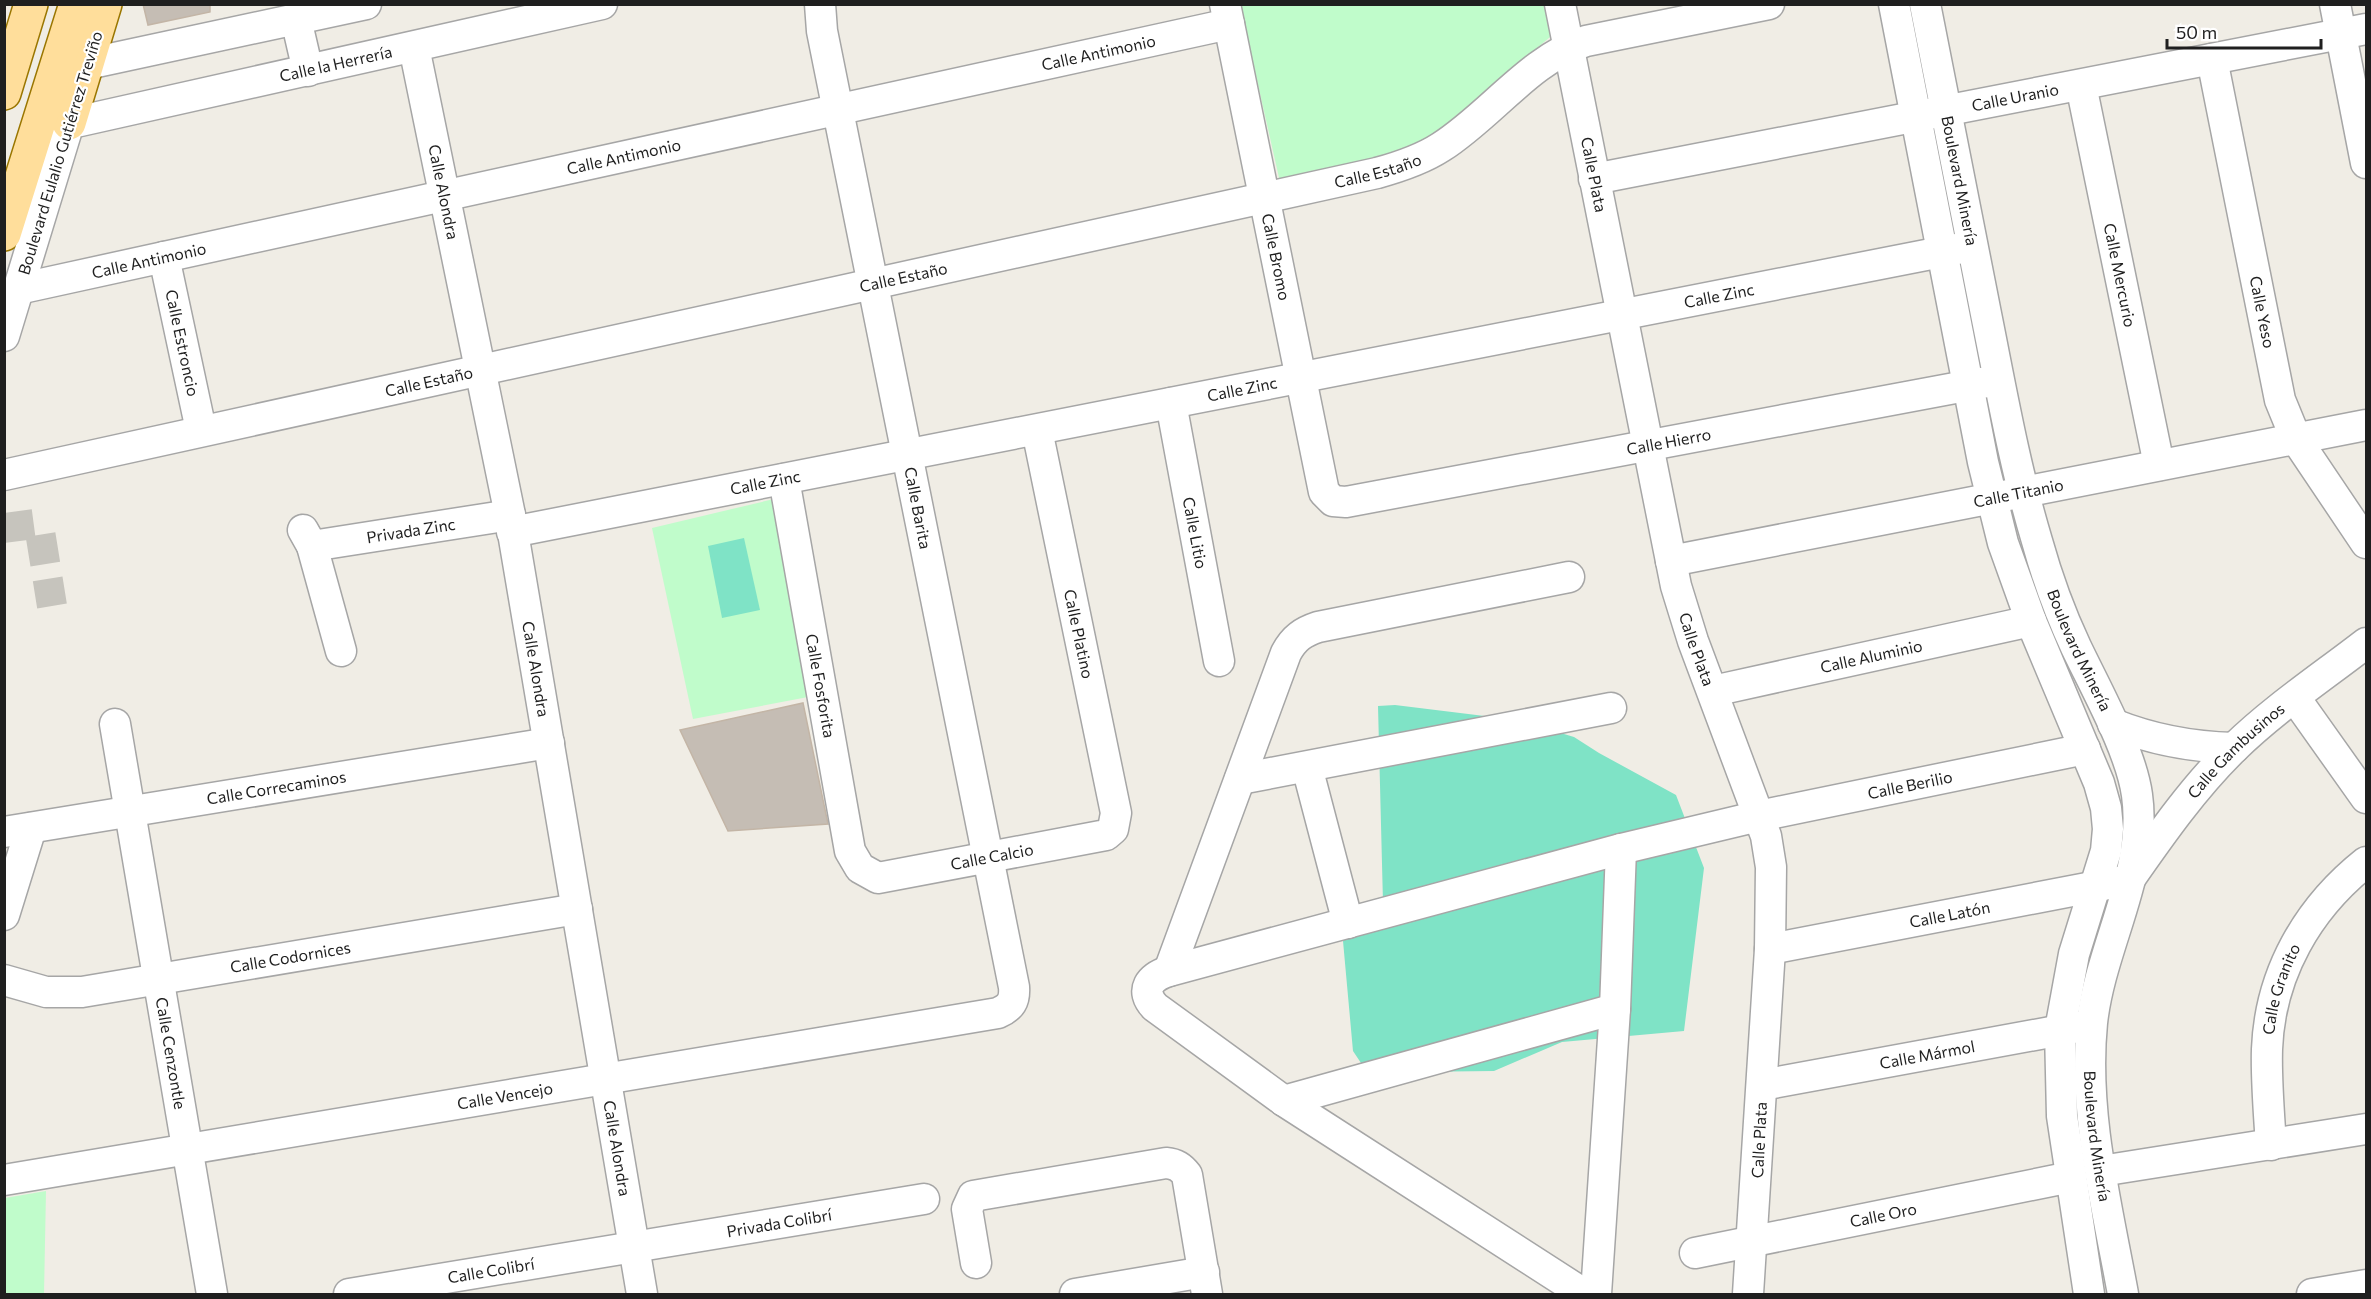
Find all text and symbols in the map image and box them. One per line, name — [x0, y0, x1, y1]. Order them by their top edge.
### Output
scale bar — [2167, 12, 2322, 50]
text: 50 m — [2176, 21, 2217, 43]
street label: Boulevard Eulalio Gutiérrez Treviño — [13, 29, 106, 277]
street label: Calle Antimonio — [1039, 30, 1157, 74]
street label: Calle la Herrería — [278, 41, 394, 85]
street label: Calle Uranio — [1970, 79, 2060, 114]
street label: Boulevard Minería — [1938, 114, 1982, 247]
street label: Calle Antimonio — [565, 134, 682, 178]
street label: Calle Plata — [1578, 135, 1611, 214]
street label: Calle Alondra — [425, 143, 463, 241]
street label: Calle Estaño — [1332, 149, 1424, 191]
street label: Calle Bromo — [1259, 211, 1295, 302]
street label: Calle Mercurio — [2101, 221, 2140, 329]
street label: Calle Antimonio — [90, 238, 208, 282]
street label: Calle Estaño — [858, 258, 949, 296]
street label: Calle Yeso — [2246, 274, 2279, 350]
street label: Calle Zinc — [1682, 279, 1756, 311]
street label: Calle Estroncio — [162, 288, 204, 398]
street label: Calle Estaño — [383, 362, 474, 400]
street label: Calle Zinc — [1205, 372, 1279, 405]
street label: Calle Hierro — [1625, 424, 1712, 458]
street label: Calle Barita — [901, 465, 936, 551]
street label: Calle Zinc — [728, 466, 802, 498]
street label: Calle Titanio — [1972, 474, 2065, 511]
street label: Calle Litio — [1180, 495, 1212, 570]
street label: Privada Zinc — [365, 514, 457, 546]
street label: Boulevard Minería — [2044, 586, 2116, 714]
street label: Calle Platino — [1061, 587, 1098, 680]
street label: Calle Plata — [1676, 610, 1719, 688]
street label: Calle Alondra — [519, 620, 554, 718]
street label: Calle Fosforita — [803, 632, 840, 739]
street label: Calle Aluminio — [1818, 635, 1924, 676]
street label: Calle Gambusinos — [2183, 698, 2288, 802]
street label: Calle Correcaminos — [205, 766, 347, 808]
street label: Calle Berilio — [1866, 767, 1954, 802]
street label: Calle Calcio — [949, 839, 1035, 873]
street label: Calle Latón — [1908, 897, 1992, 931]
street label: Calle Codornices — [229, 937, 352, 976]
street label: Calle Granito — [2258, 940, 2304, 1036]
street label: Calle Cenzontle — [153, 996, 190, 1111]
street label: Calle Mármol — [1878, 1036, 1976, 1072]
street label: Boulevard Minería — [2081, 1070, 2115, 1203]
street label: Calle Vencejo — [456, 1078, 554, 1113]
street label: Calle Alondra — [600, 1099, 635, 1197]
street label: Calle Plata — [1747, 1101, 1770, 1179]
street label: Calle Oro — [1848, 1198, 1918, 1230]
street label: Privada Colibrí — [725, 1204, 834, 1240]
street label: Calle Colibrí — [446, 1253, 537, 1287]

